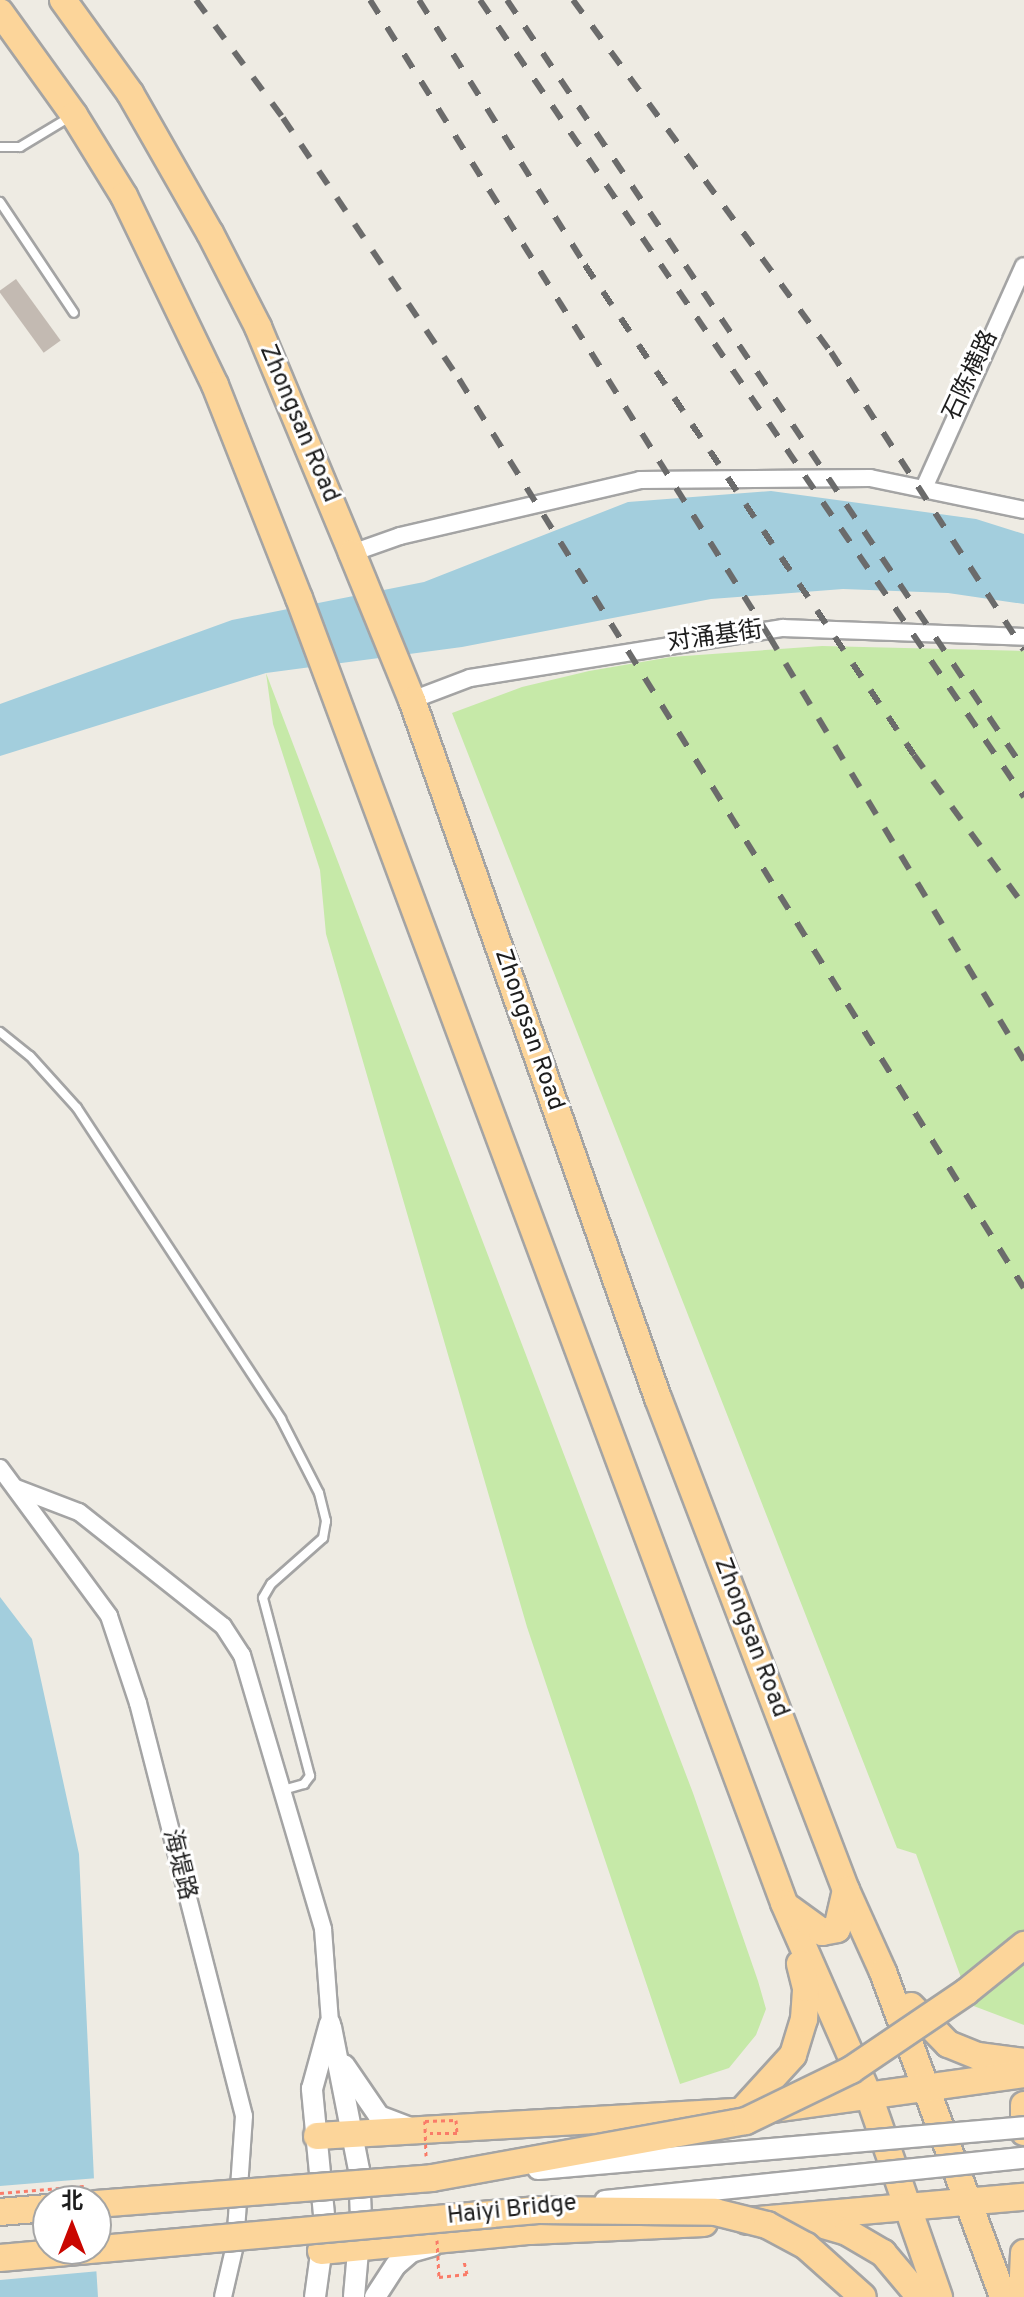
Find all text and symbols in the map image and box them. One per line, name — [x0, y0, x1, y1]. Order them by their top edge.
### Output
street label: 石陈横路 — [939, 326, 1005, 426]
street label: Zhongsan Road — [252, 341, 344, 507]
street label: 对涌基街 — [665, 617, 765, 659]
street label: Zhongsan Road — [487, 946, 569, 1114]
street label: Zhongsan Road — [706, 1554, 794, 1722]
street label: 海堤路 — [155, 1827, 201, 1903]
north arrow — [32, 2185, 112, 2265]
text: 北 — [61, 2189, 83, 2216]
street label: Haiyi Bridge — [446, 2190, 578, 2232]

